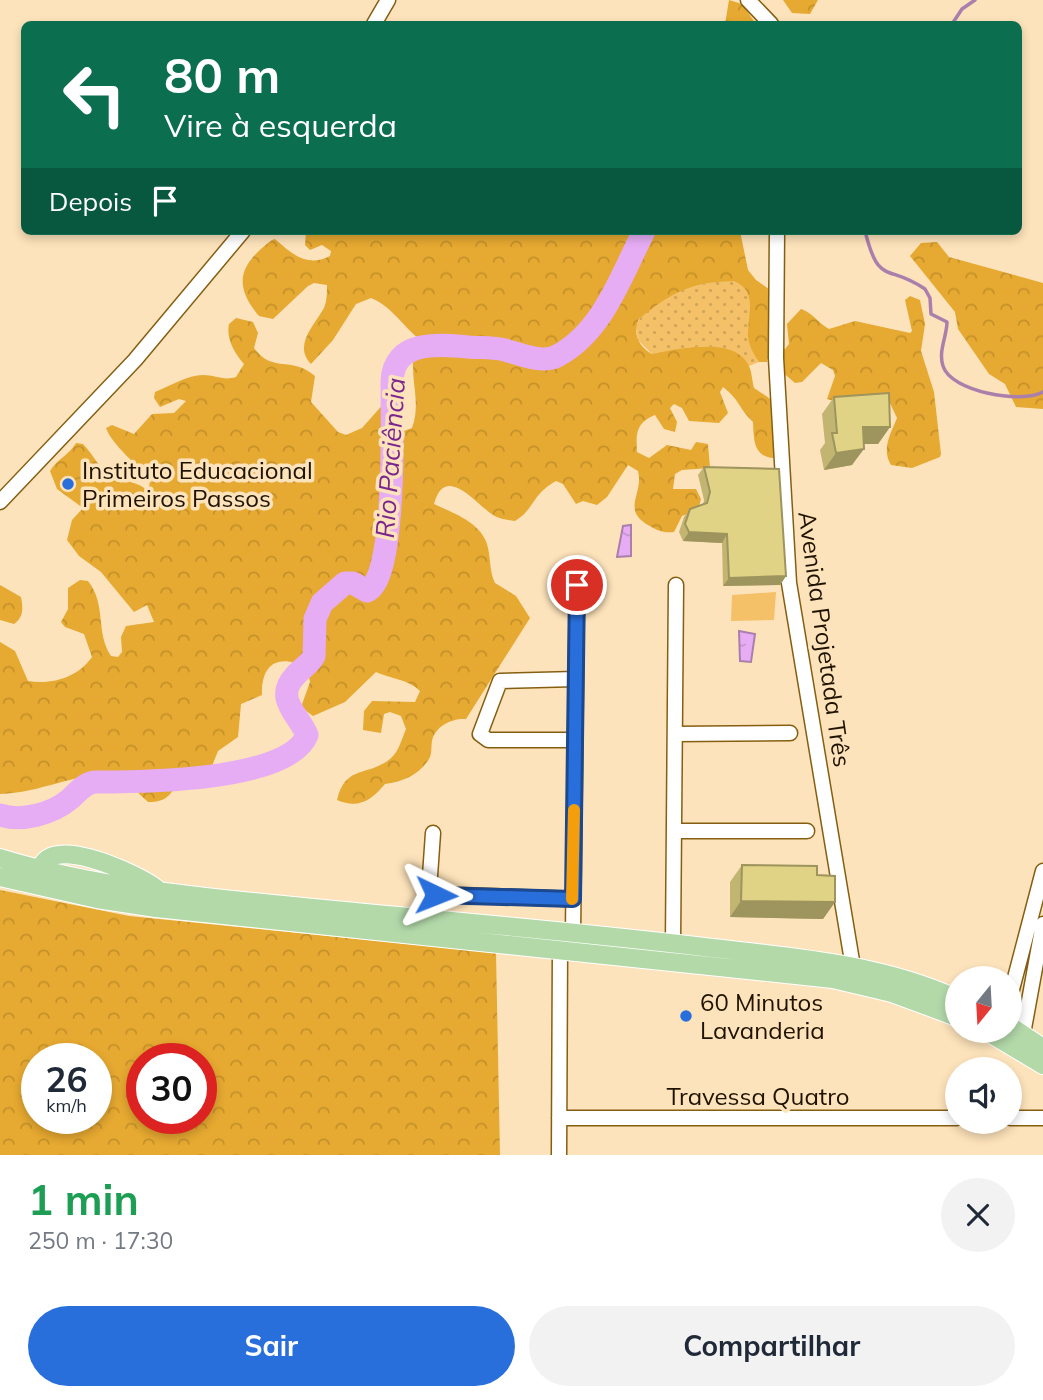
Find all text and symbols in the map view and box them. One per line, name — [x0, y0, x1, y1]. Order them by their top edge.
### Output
text: 80 m — [164, 44, 280, 105]
icon: left — [49, 49, 140, 140]
text: Vire à esquerda — [164, 105, 397, 145]
icon: arrive — [146, 182, 184, 220]
text: Depois — [49, 185, 132, 218]
water label: Rio Paciência — [368, 377, 412, 539]
place label: Instituto Educacional Primeiros Passos — [82, 455, 313, 513]
marker: Instituto Educacional Primeiros Passos — [60, 476, 76, 492]
street label: Avenida Projetada Três — [792, 509, 858, 769]
pin — [547, 555, 607, 615]
icon: arrive — [558, 566, 596, 604]
position arrow — [399, 858, 473, 932]
north arrow — [945, 966, 1022, 1043]
map controls — [945, 966, 1022, 1134]
place label: 60 Minutos Lavanderia — [700, 987, 825, 1045]
marker: 60 Minutos Lavanderia — [678, 1008, 694, 1024]
speed limit sign: 30 — [126, 1043, 217, 1134]
text: 26 — [45, 1057, 88, 1101]
button: sound — [945, 1057, 1022, 1134]
street label: Travessa Quatro — [666, 1081, 850, 1111]
text: km/h — [46, 1094, 87, 1117]
text: 1 min — [28, 1173, 139, 1226]
button: close — [941, 1178, 1015, 1252]
text: 250 m · 17:30 — [28, 1226, 173, 1255]
button: Sair — [28, 1306, 515, 1386]
button: Compartilhar — [529, 1306, 1015, 1386]

